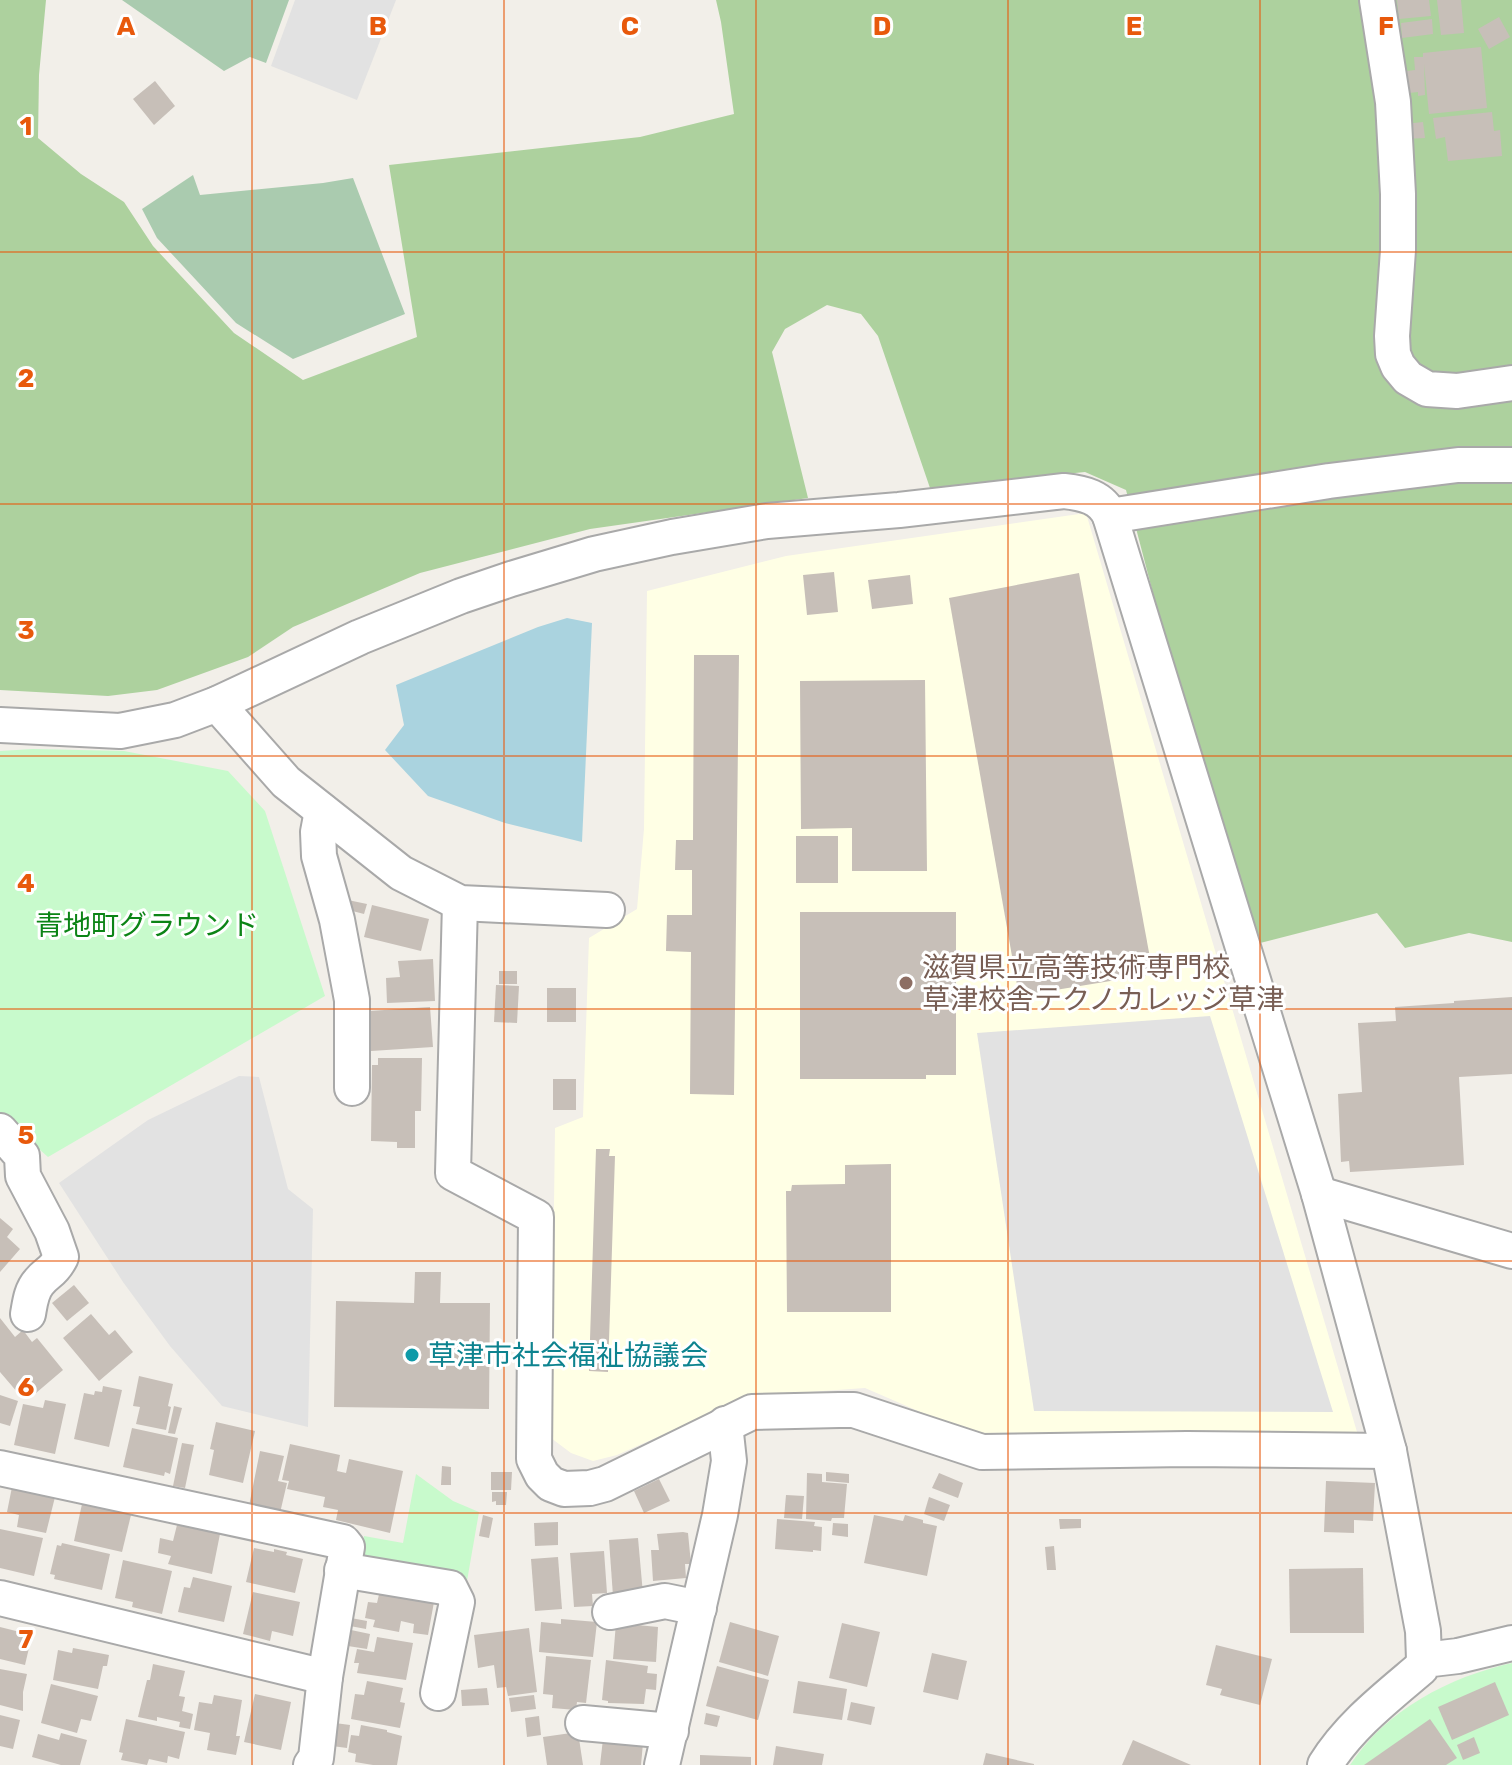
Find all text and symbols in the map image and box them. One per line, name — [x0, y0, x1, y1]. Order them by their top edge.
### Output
text: A — [117, 11, 136, 42]
text: B — [369, 11, 387, 42]
text: C — [621, 11, 639, 42]
text: D — [873, 11, 891, 42]
text: E — [1126, 11, 1142, 42]
text: F — [1378, 11, 1394, 42]
text: 1 — [20, 111, 32, 142]
text: 2 — [18, 363, 34, 394]
text: 3 — [17, 615, 35, 646]
text: 4 — [17, 868, 35, 899]
park label: 青地町グラウンド — [35, 909, 259, 942]
place label: 滋賀県立高等技術専門校 草津校舎テクノカレッジ草津 — [922, 951, 1284, 1016]
marker: 滋賀県立高等技術専門校 草津校舎テクノカレッジ草津 — [897, 974, 915, 992]
text: 5 — [18, 1120, 34, 1151]
place label: 草津市社会福祉協議会 — [428, 1339, 708, 1372]
marker: 草津市社会福祉協議会 — [403, 1346, 421, 1364]
text: 6 — [18, 1372, 35, 1403]
text: 7 — [19, 1624, 34, 1655]

